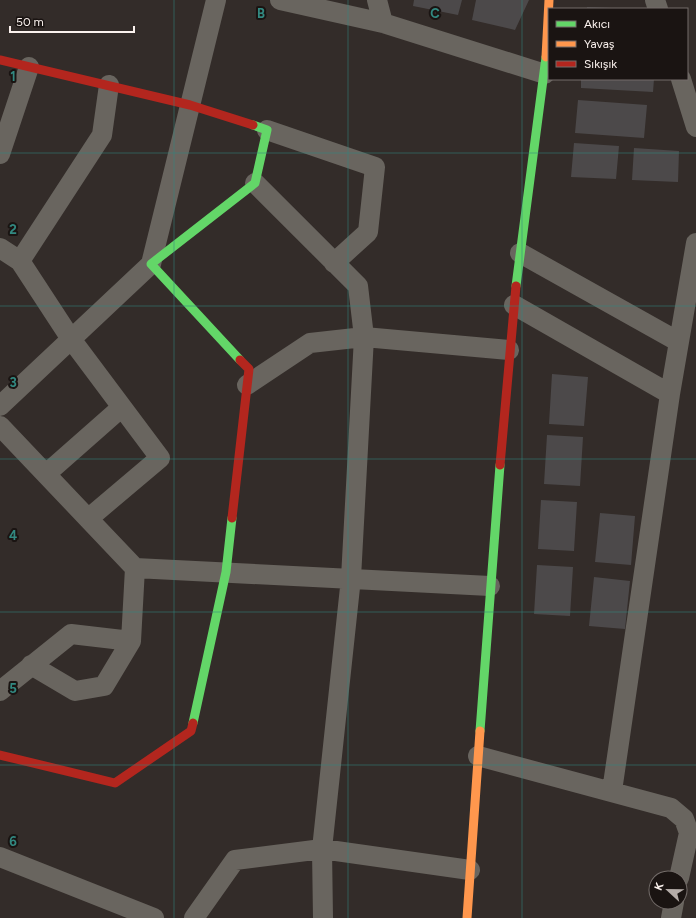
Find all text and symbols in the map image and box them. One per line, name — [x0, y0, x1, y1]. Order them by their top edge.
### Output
text: B — [257, 6, 265, 21]
text: C — [430, 6, 440, 21]
scale bar — [10, 8, 134, 34]
legend — [548, 8, 688, 80]
text: 50 m — [16, 15, 44, 29]
text: Akıcı — [584, 17, 610, 31]
text: Yavaş — [584, 37, 615, 51]
text: Sıkışık — [584, 57, 617, 71]
text: 1 — [10, 69, 16, 84]
text: 2 — [9, 222, 17, 237]
text: 3 — [9, 375, 17, 390]
text: 4 — [9, 528, 17, 543]
text: 5 — [9, 681, 17, 696]
text: 6 — [9, 834, 17, 849]
north arrow — [648, 870, 688, 910]
text: K — [652, 880, 667, 892]

